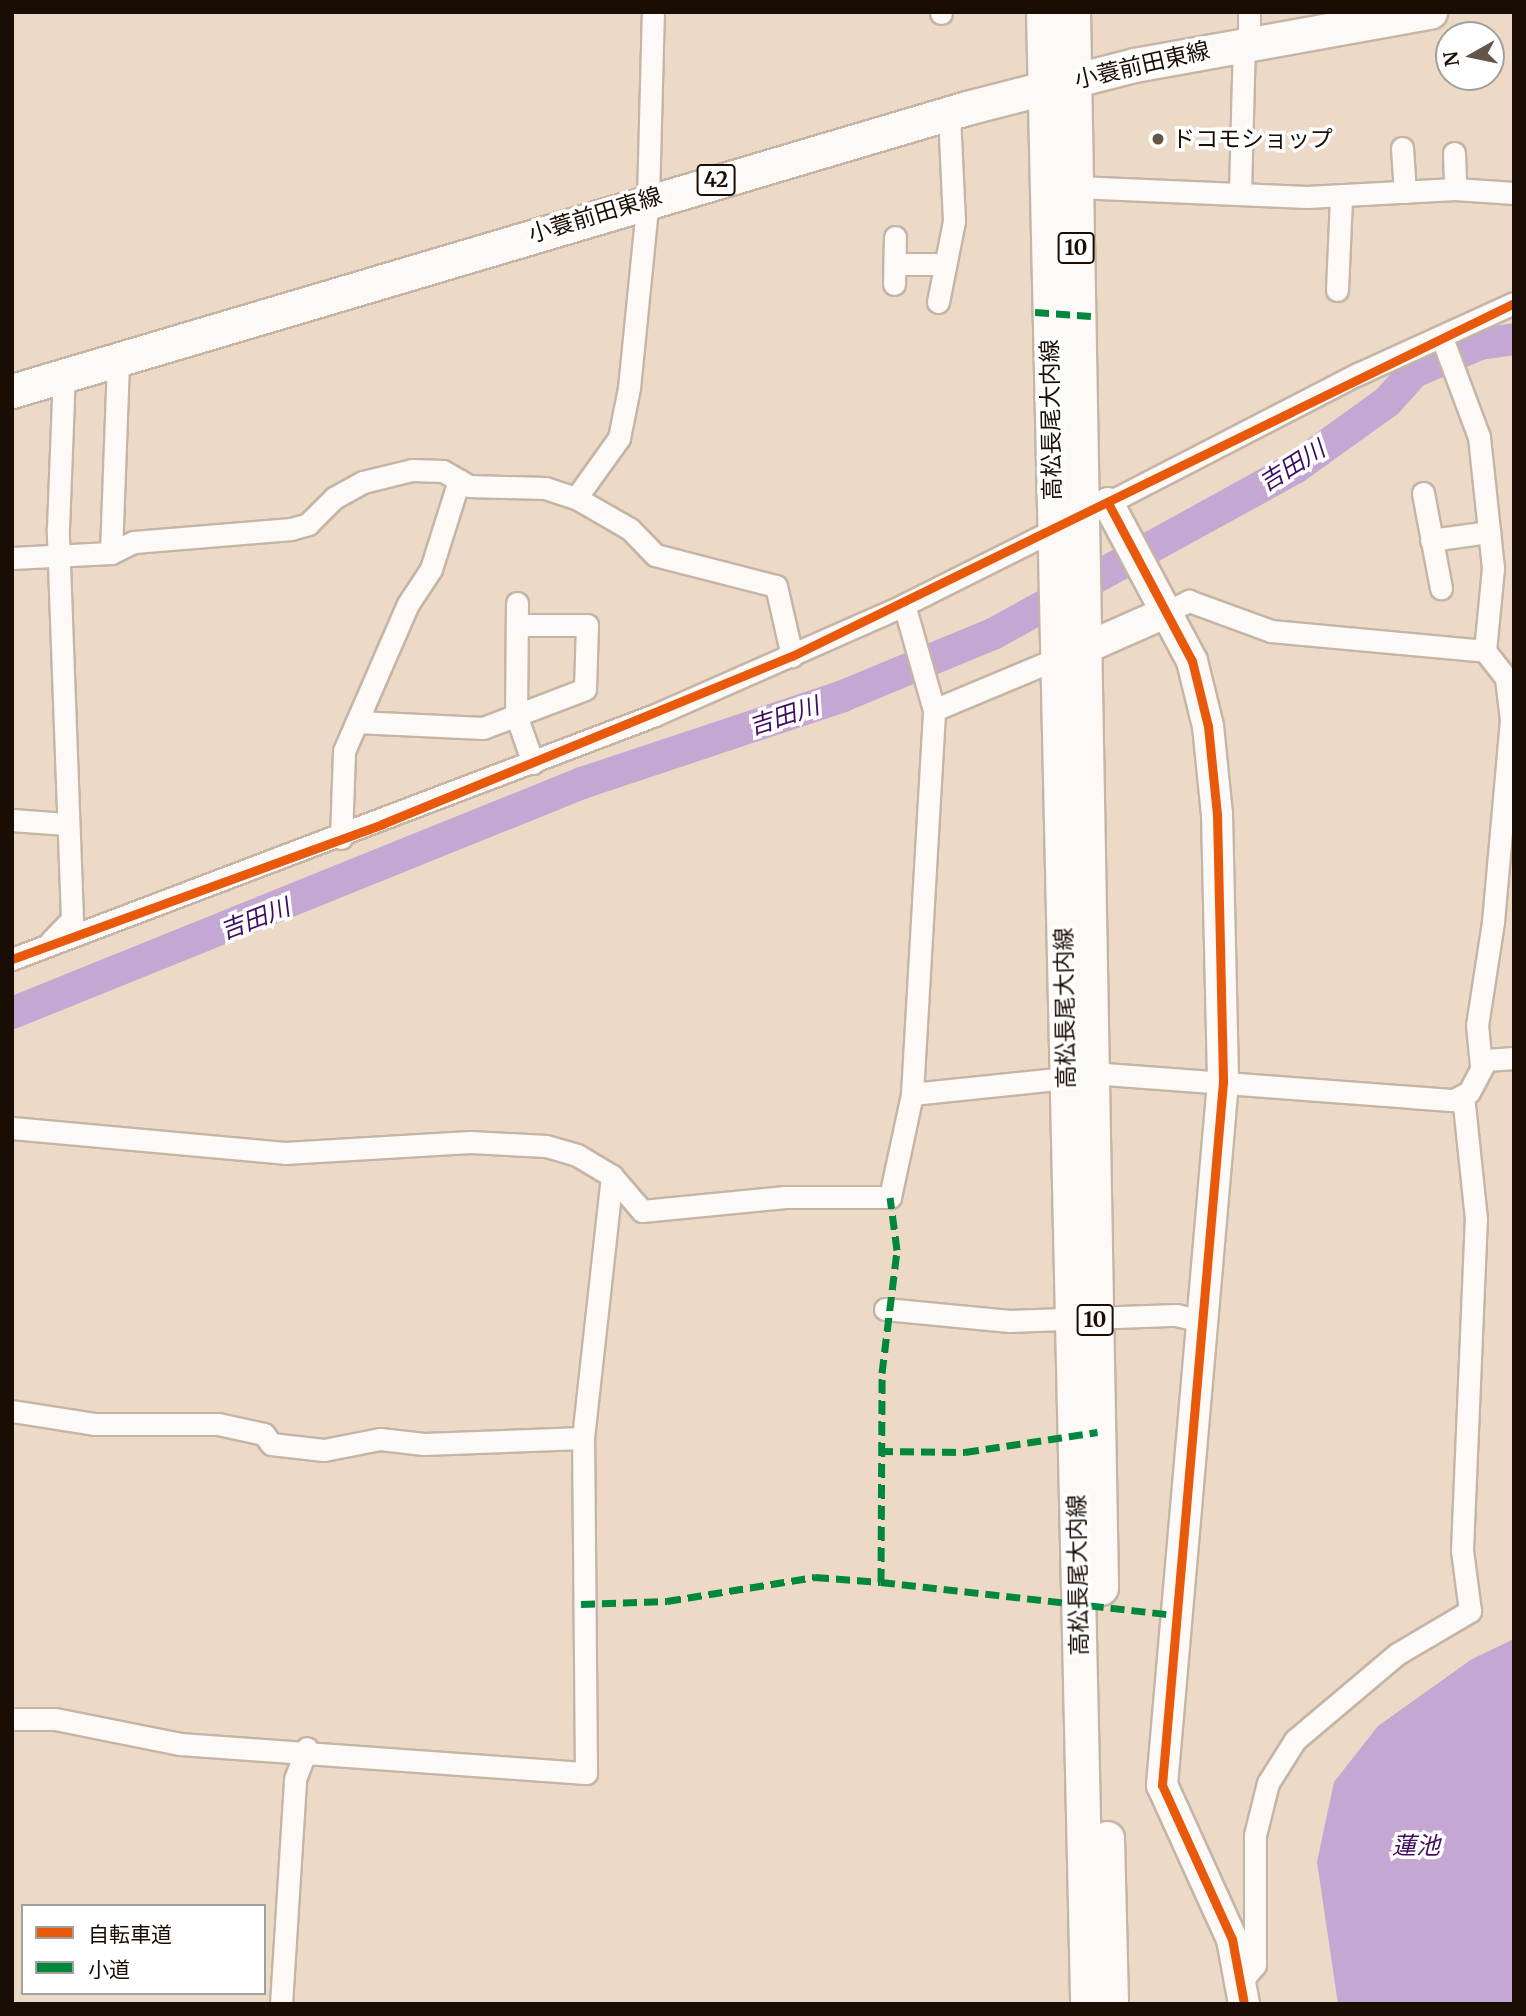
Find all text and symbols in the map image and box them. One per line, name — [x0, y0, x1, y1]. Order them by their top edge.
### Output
north arrow — [1435, 21, 1505, 91]
street label: 小蓑前田東線 — [1072, 36, 1212, 94]
text: N — [1438, 50, 1464, 68]
place label: ドコモショップ — [1172, 125, 1333, 153]
marker: ドコモショップ — [1150, 131, 1166, 147]
road number: 42 — [695, 162, 737, 198]
street label: 小蓑前田東線 — [525, 182, 665, 248]
road number: 10 — [1057, 230, 1095, 266]
street label: 高松長尾大内線 — [1036, 339, 1066, 501]
water label: 吉田川 — [1254, 435, 1330, 497]
water label: 吉田川 — [745, 691, 823, 741]
water label: 吉田川 — [216, 893, 294, 945]
street label: 高松長尾大内線 — [1050, 927, 1080, 1089]
road number: 10 — [1076, 1302, 1114, 1338]
street label: 高松長尾大内線 — [1063, 1494, 1093, 1656]
water label: 蓮池 — [1392, 1832, 1440, 1860]
legend — [21, 1904, 266, 1995]
text: 自転車道 — [88, 1921, 172, 1948]
text: 小道 — [88, 1956, 130, 1983]

